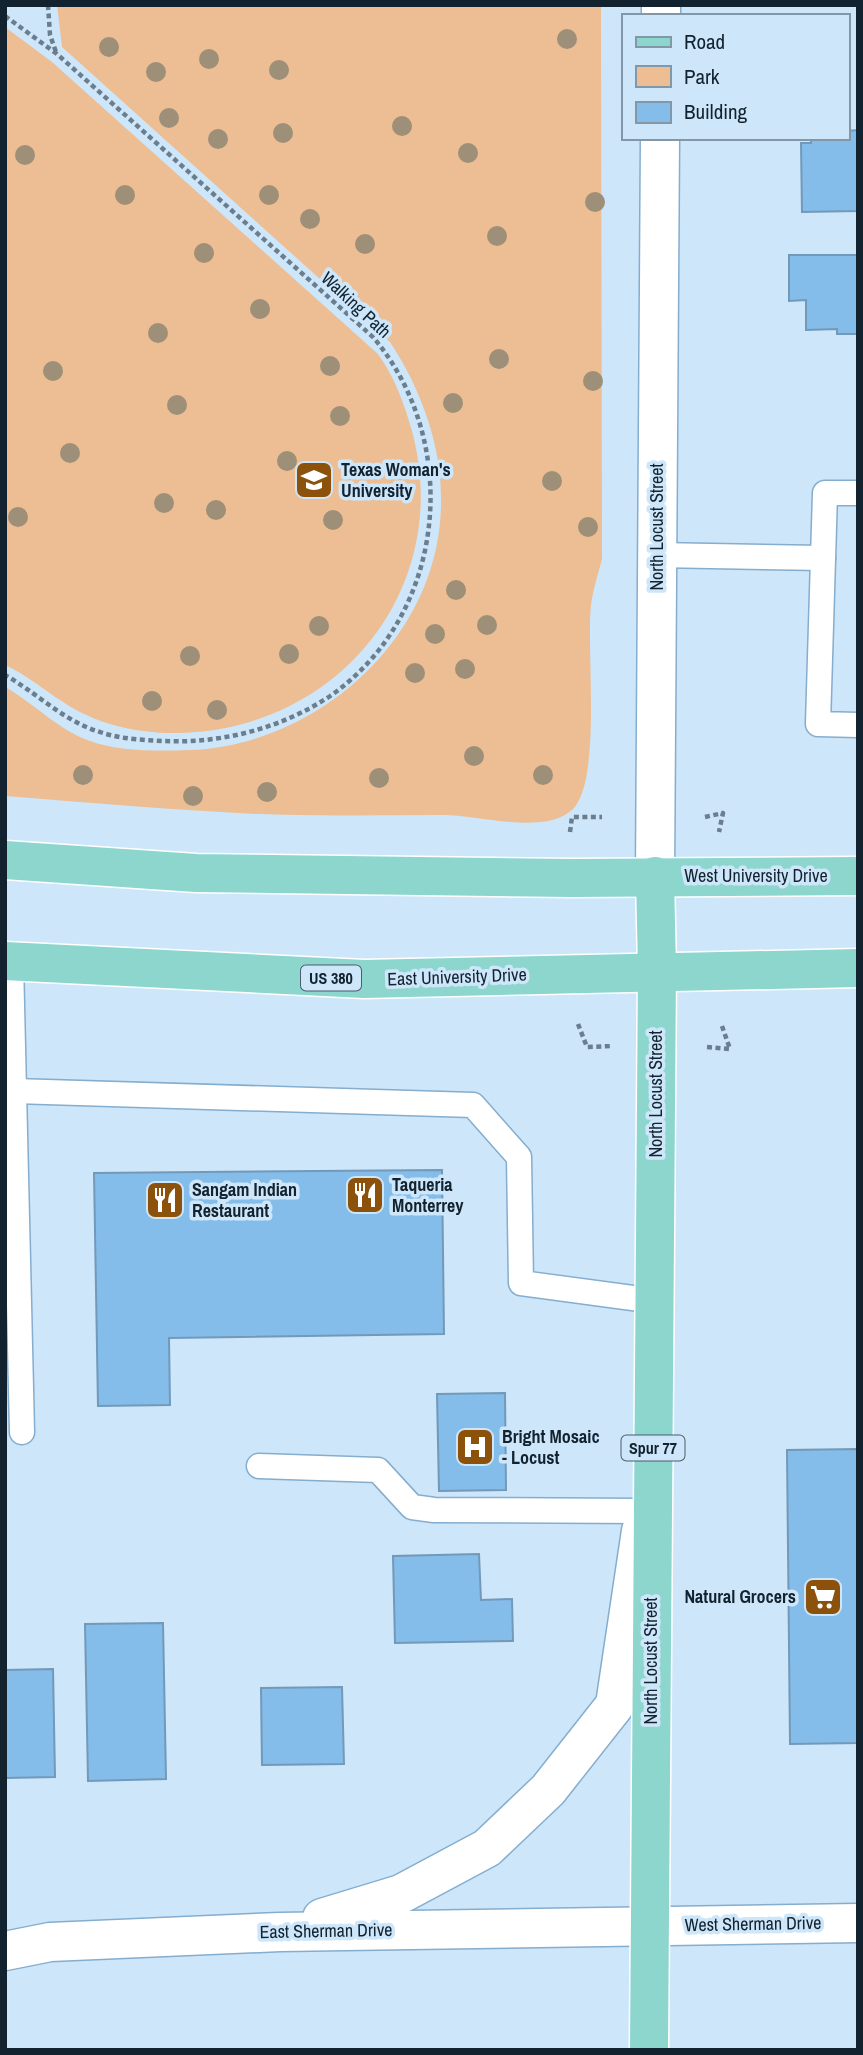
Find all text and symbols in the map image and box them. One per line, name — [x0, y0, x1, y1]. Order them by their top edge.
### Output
legend — [622, 14, 849, 140]
text: Road — [684, 27, 725, 56]
text: Park — [684, 62, 720, 91]
text: Building — [684, 97, 748, 126]
street label: Walking Path — [316, 266, 397, 344]
place label: Texas Woman's University — [341, 457, 451, 503]
school or university icon: Texas Woman's University — [293, 459, 335, 501]
street label: North Locust Street — [644, 463, 669, 591]
street label: West University Drive — [684, 863, 828, 888]
street label: East University Drive — [387, 962, 527, 991]
road number: US 380 — [301, 966, 361, 990]
street label: North Locust Street — [643, 1030, 668, 1158]
place label: Taqueria Monterrey — [392, 1172, 464, 1218]
restaurant icon: Taqueria Monterrey — [344, 1174, 386, 1216]
place label: Sangam Indian Restaurant — [192, 1177, 297, 1223]
restaurant icon: Sangam Indian Restaurant — [144, 1179, 186, 1221]
place label: Bright Mosaic - Locust — [502, 1424, 600, 1470]
hospital icon: Bright Mosaic - Locust — [454, 1426, 496, 1468]
road number: Spur 77 — [622, 1436, 684, 1460]
supermarket icon: Natural Grocers — [802, 1576, 844, 1618]
place label: Natural Grocers — [684, 1584, 796, 1609]
street label: North Locust Street — [638, 1597, 663, 1725]
street label: West Sherman Drive — [684, 1910, 822, 1937]
street label: East Sherman Drive — [259, 1917, 393, 1944]

